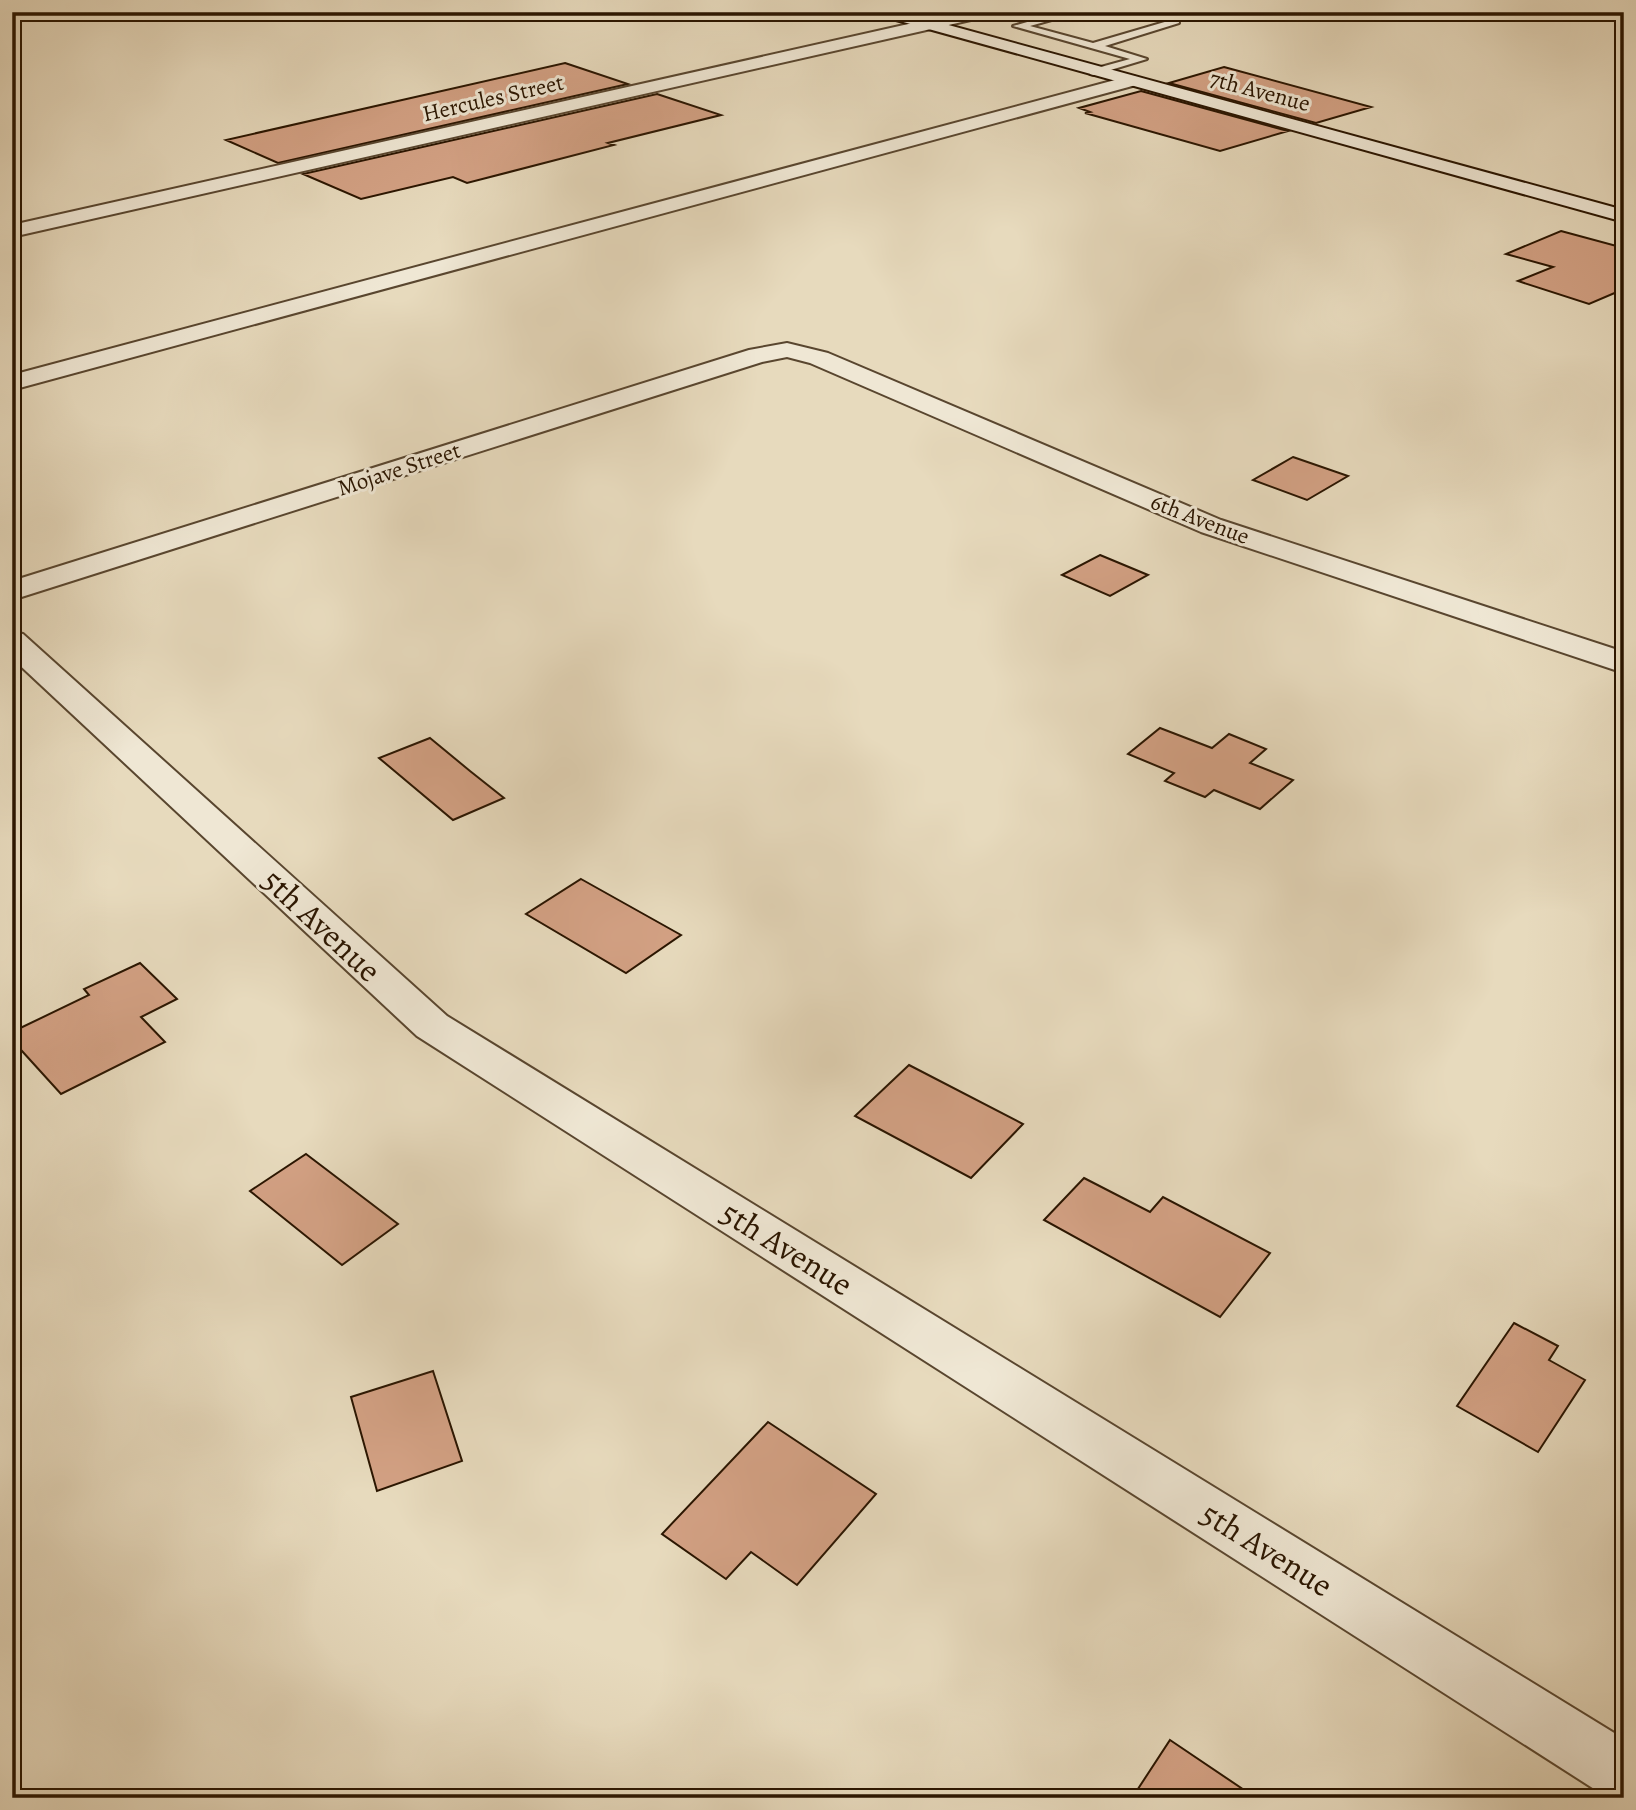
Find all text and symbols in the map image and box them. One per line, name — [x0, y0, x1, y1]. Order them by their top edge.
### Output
street label: 7th Avenue — [1206, 63, 1314, 119]
street label: Hercules Street — [419, 67, 567, 129]
street label: Mojave Street — [333, 434, 465, 503]
street label: 6th Avenue — [1146, 486, 1254, 552]
street label: 5th Avenue — [253, 858, 391, 992]
street label: 5th Avenue — [713, 1190, 861, 1306]
street label: 5th Avenue — [1193, 1491, 1341, 1607]

